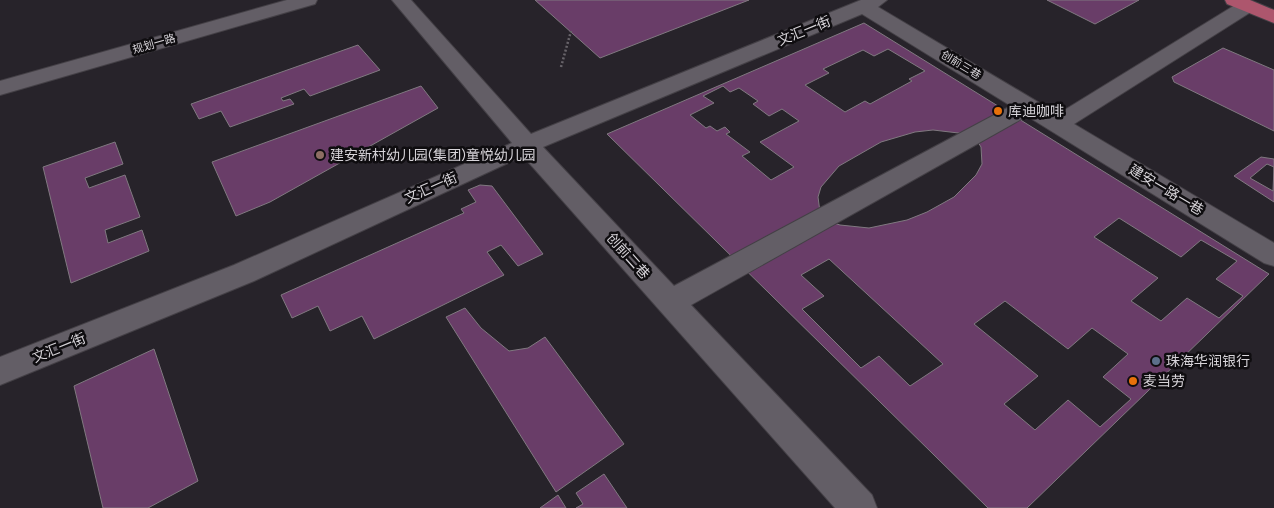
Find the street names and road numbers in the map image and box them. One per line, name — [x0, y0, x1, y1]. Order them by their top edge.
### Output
street label: 文汇一街 — [775, 13, 833, 49]
street label: 规划一路 — [131, 32, 177, 56]
street label: 创前三巷 — [939, 48, 983, 82]
street label: 建安一路一巷 — [1126, 161, 1206, 219]
street label: 文汇一街 — [402, 169, 460, 207]
street label: 创前二巷 — [603, 230, 653, 282]
street label: 文汇一街 — [30, 330, 88, 366]

